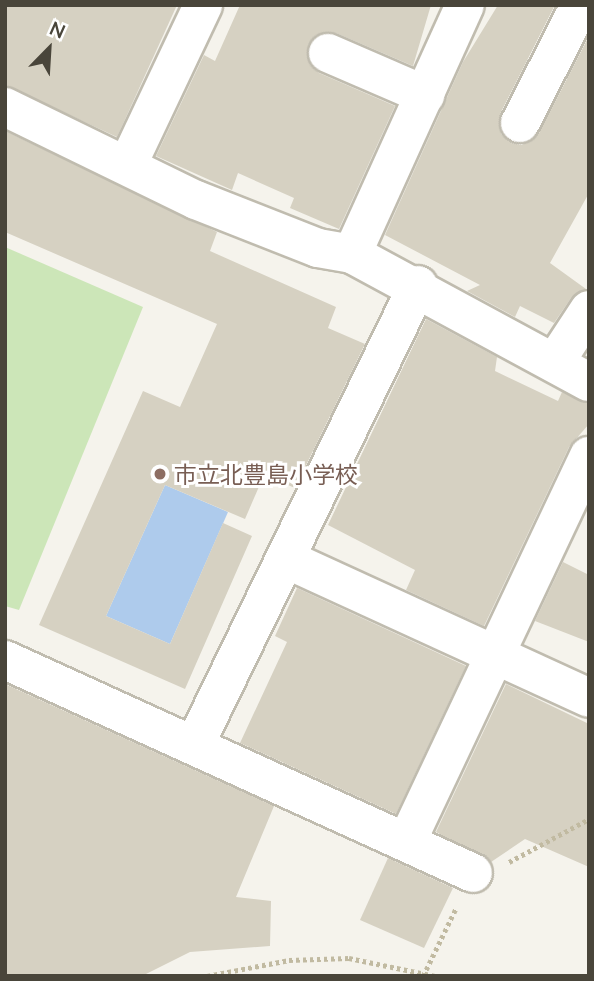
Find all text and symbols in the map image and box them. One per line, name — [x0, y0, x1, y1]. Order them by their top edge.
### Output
north arrow — [14, 14, 84, 84]
text: N — [46, 16, 69, 43]
place label: 市立北豊島小学校 — [174, 460, 358, 488]
marker: 市立北豊島小学校 — [152, 466, 168, 482]

